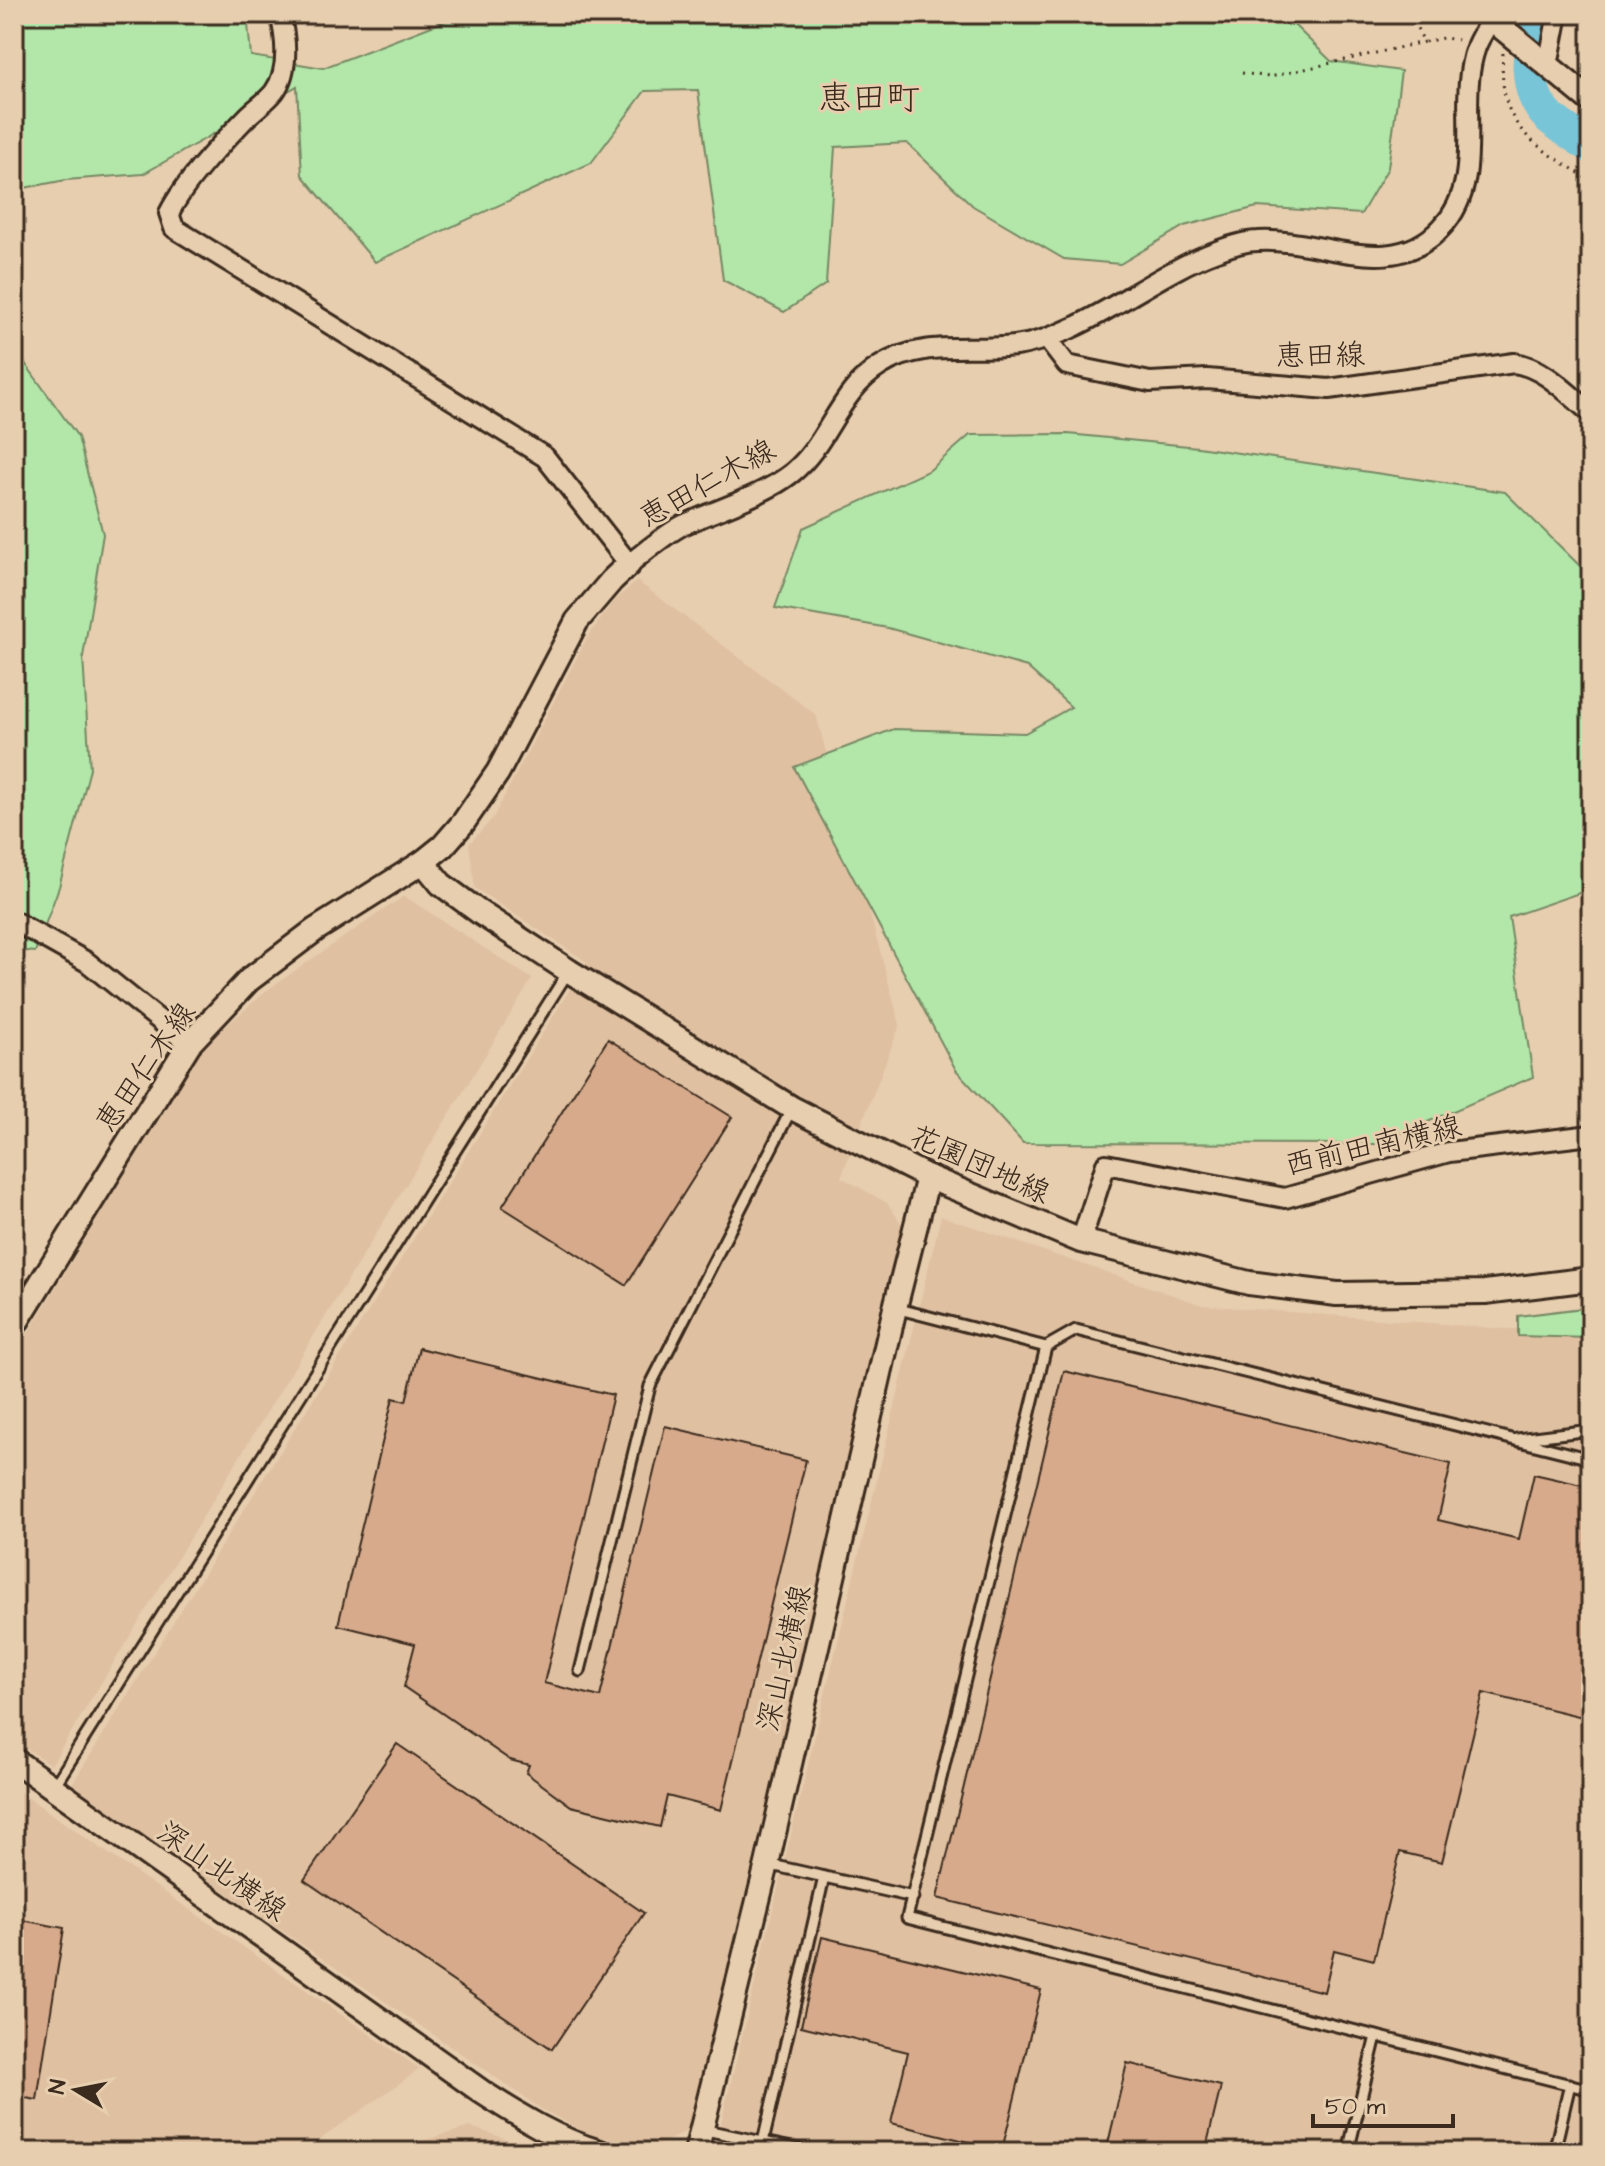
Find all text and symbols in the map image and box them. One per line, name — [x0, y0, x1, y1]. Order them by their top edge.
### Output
district label: 恵田町 — [818, 75, 920, 123]
street label: 恵田線 — [1275, 334, 1365, 378]
street label: 恵田仁木線 — [632, 429, 783, 539]
street label: 恵田仁木線 — [86, 994, 206, 1141]
street label: 西前田南横線 — [1281, 1105, 1466, 1187]
street label: 花園団地線 — [903, 1115, 1057, 1215]
street label: 深山北横線 — [748, 1580, 822, 1736]
street label: 深山北横線 — [148, 1812, 295, 1932]
north arrow — [36, 2050, 116, 2130]
text: N — [41, 2077, 74, 2096]
scale bar — [1313, 2078, 1453, 2128]
text: 50 m — [1325, 2090, 1386, 2124]

